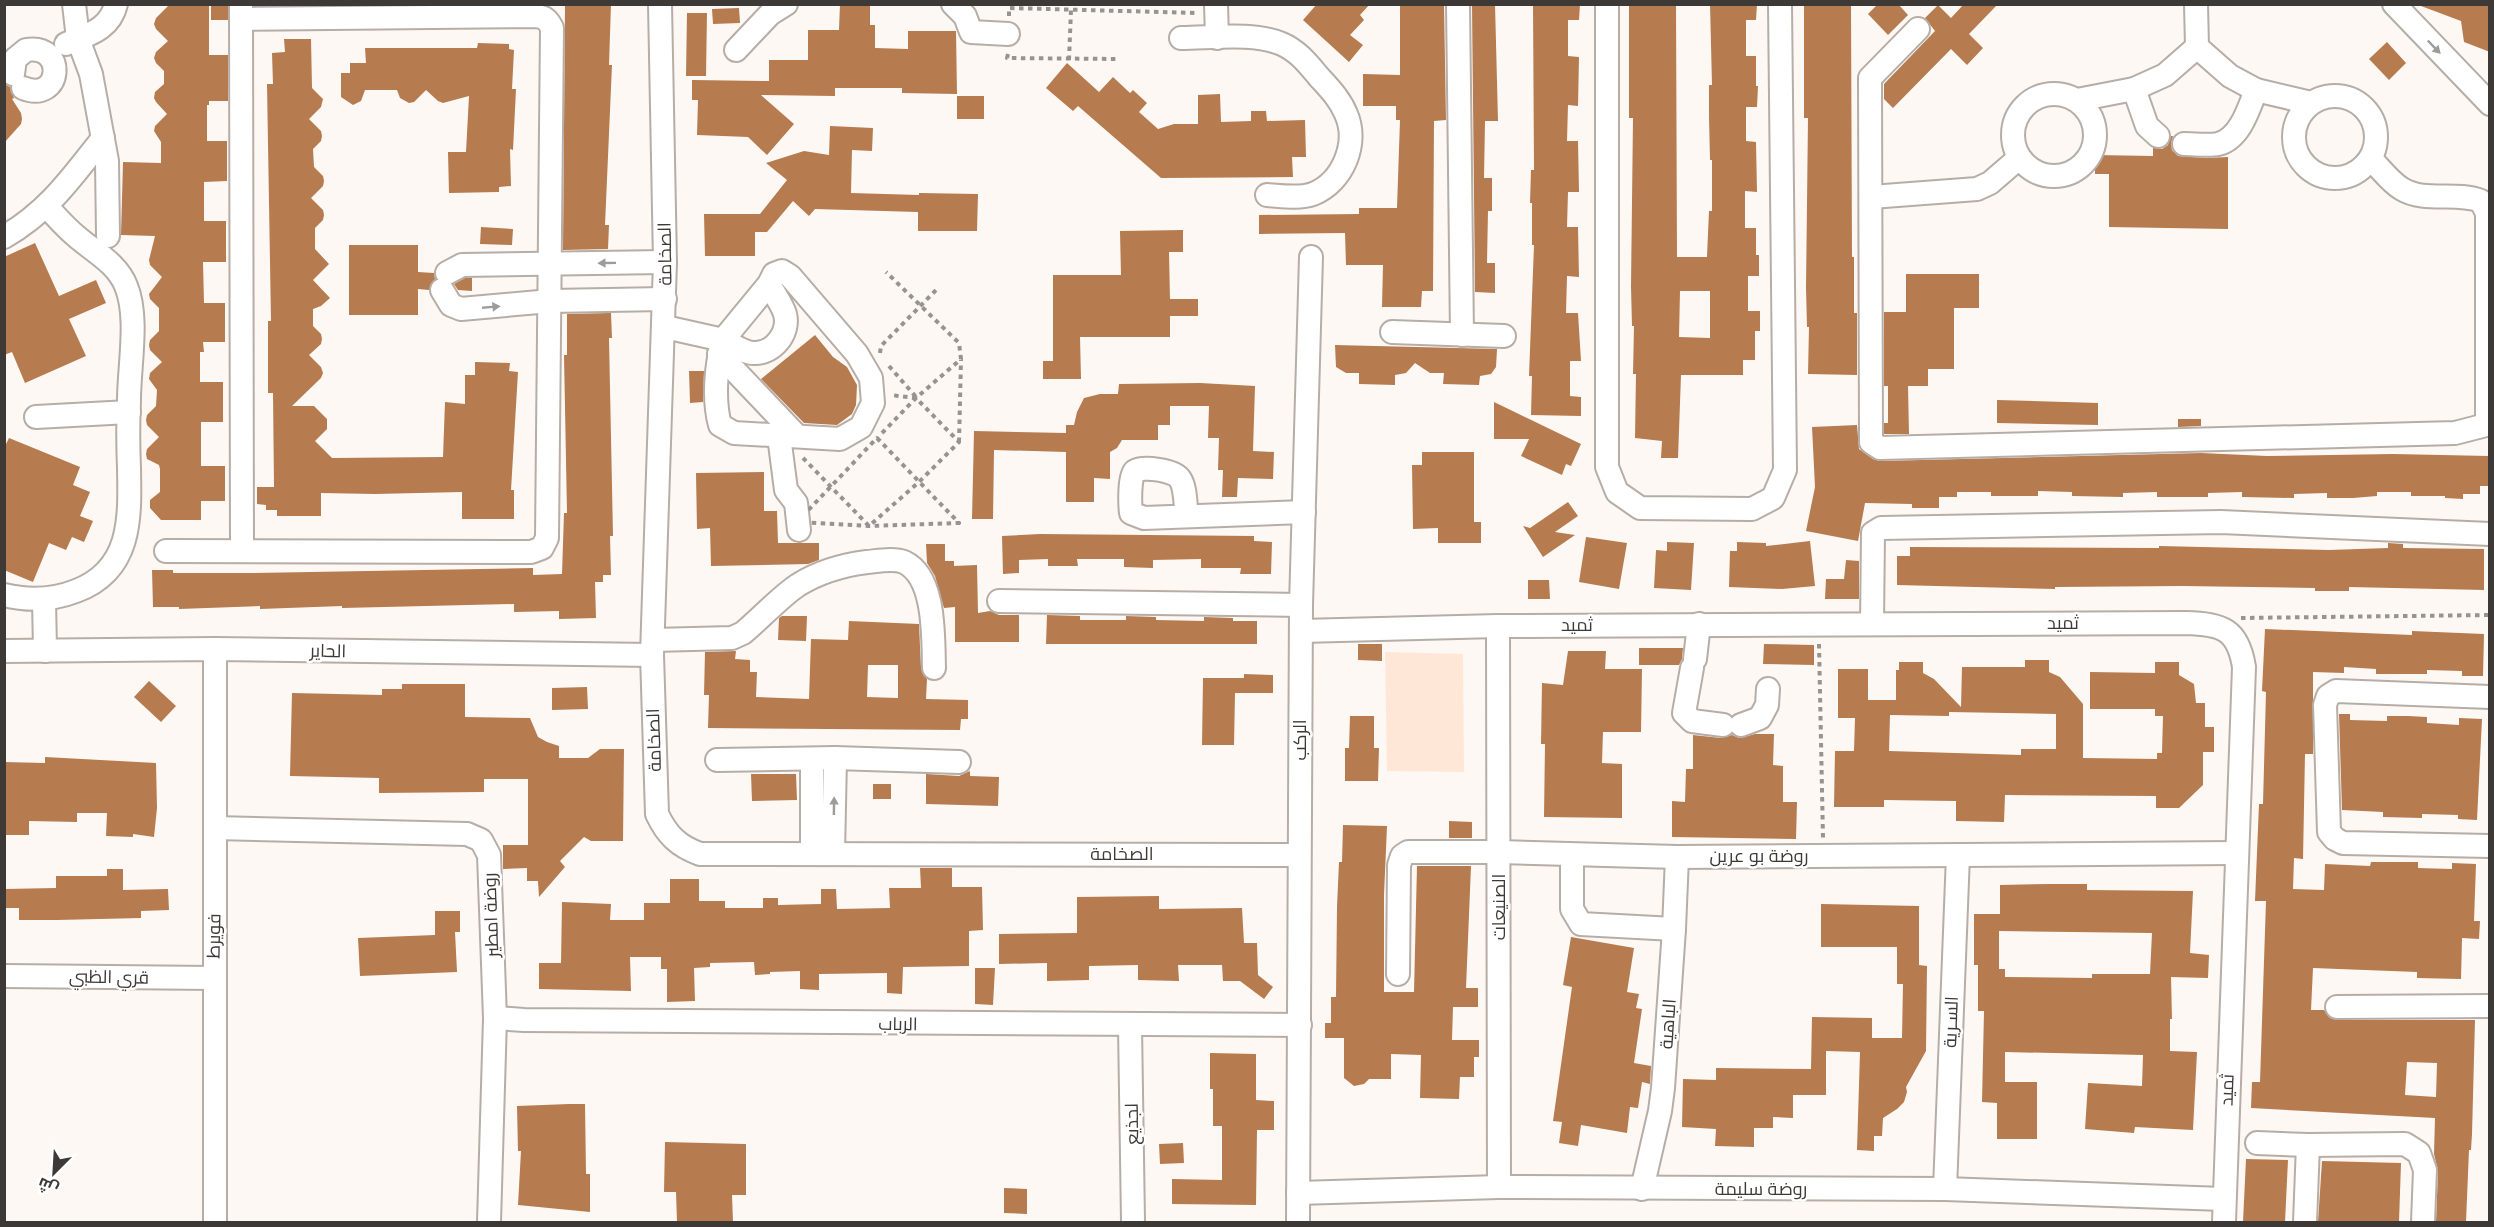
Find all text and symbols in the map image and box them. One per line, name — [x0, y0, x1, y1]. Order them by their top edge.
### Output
one-way arrow — [2427, 39, 2441, 53]
street label: الصخامة — [654, 222, 676, 286]
one-way arrow — [597, 258, 616, 268]
one-way arrow — [481, 302, 500, 312]
street label: ثميد — [2047, 613, 2079, 633]
street label: ثميد — [1561, 615, 1593, 635]
street label: الحاير — [309, 641, 346, 662]
street label: الصخامة — [643, 708, 665, 772]
street label: الركب — [1290, 719, 1311, 761]
one-way arrow — [829, 796, 838, 815]
street label: الصخامة — [1090, 844, 1154, 864]
street label: روضة بو عرين — [1710, 846, 1808, 867]
street label: روضة امطير — [480, 872, 504, 959]
street label: الصنيعات — [1489, 874, 1509, 940]
street label: فويرط — [204, 913, 225, 959]
street label: قري الظبي — [69, 966, 149, 992]
street label: السـرية — [1940, 996, 1963, 1048]
street label: الباهية — [1656, 998, 1680, 1050]
street label: الرباب — [878, 1014, 918, 1035]
street label: ثميد — [2216, 1074, 2238, 1106]
street label: لجذيع — [1122, 1103, 1144, 1145]
north arrow — [24, 1143, 84, 1203]
text: ش — [35, 1173, 61, 1198]
street label: روضة سليمة — [1715, 1179, 1807, 1200]

